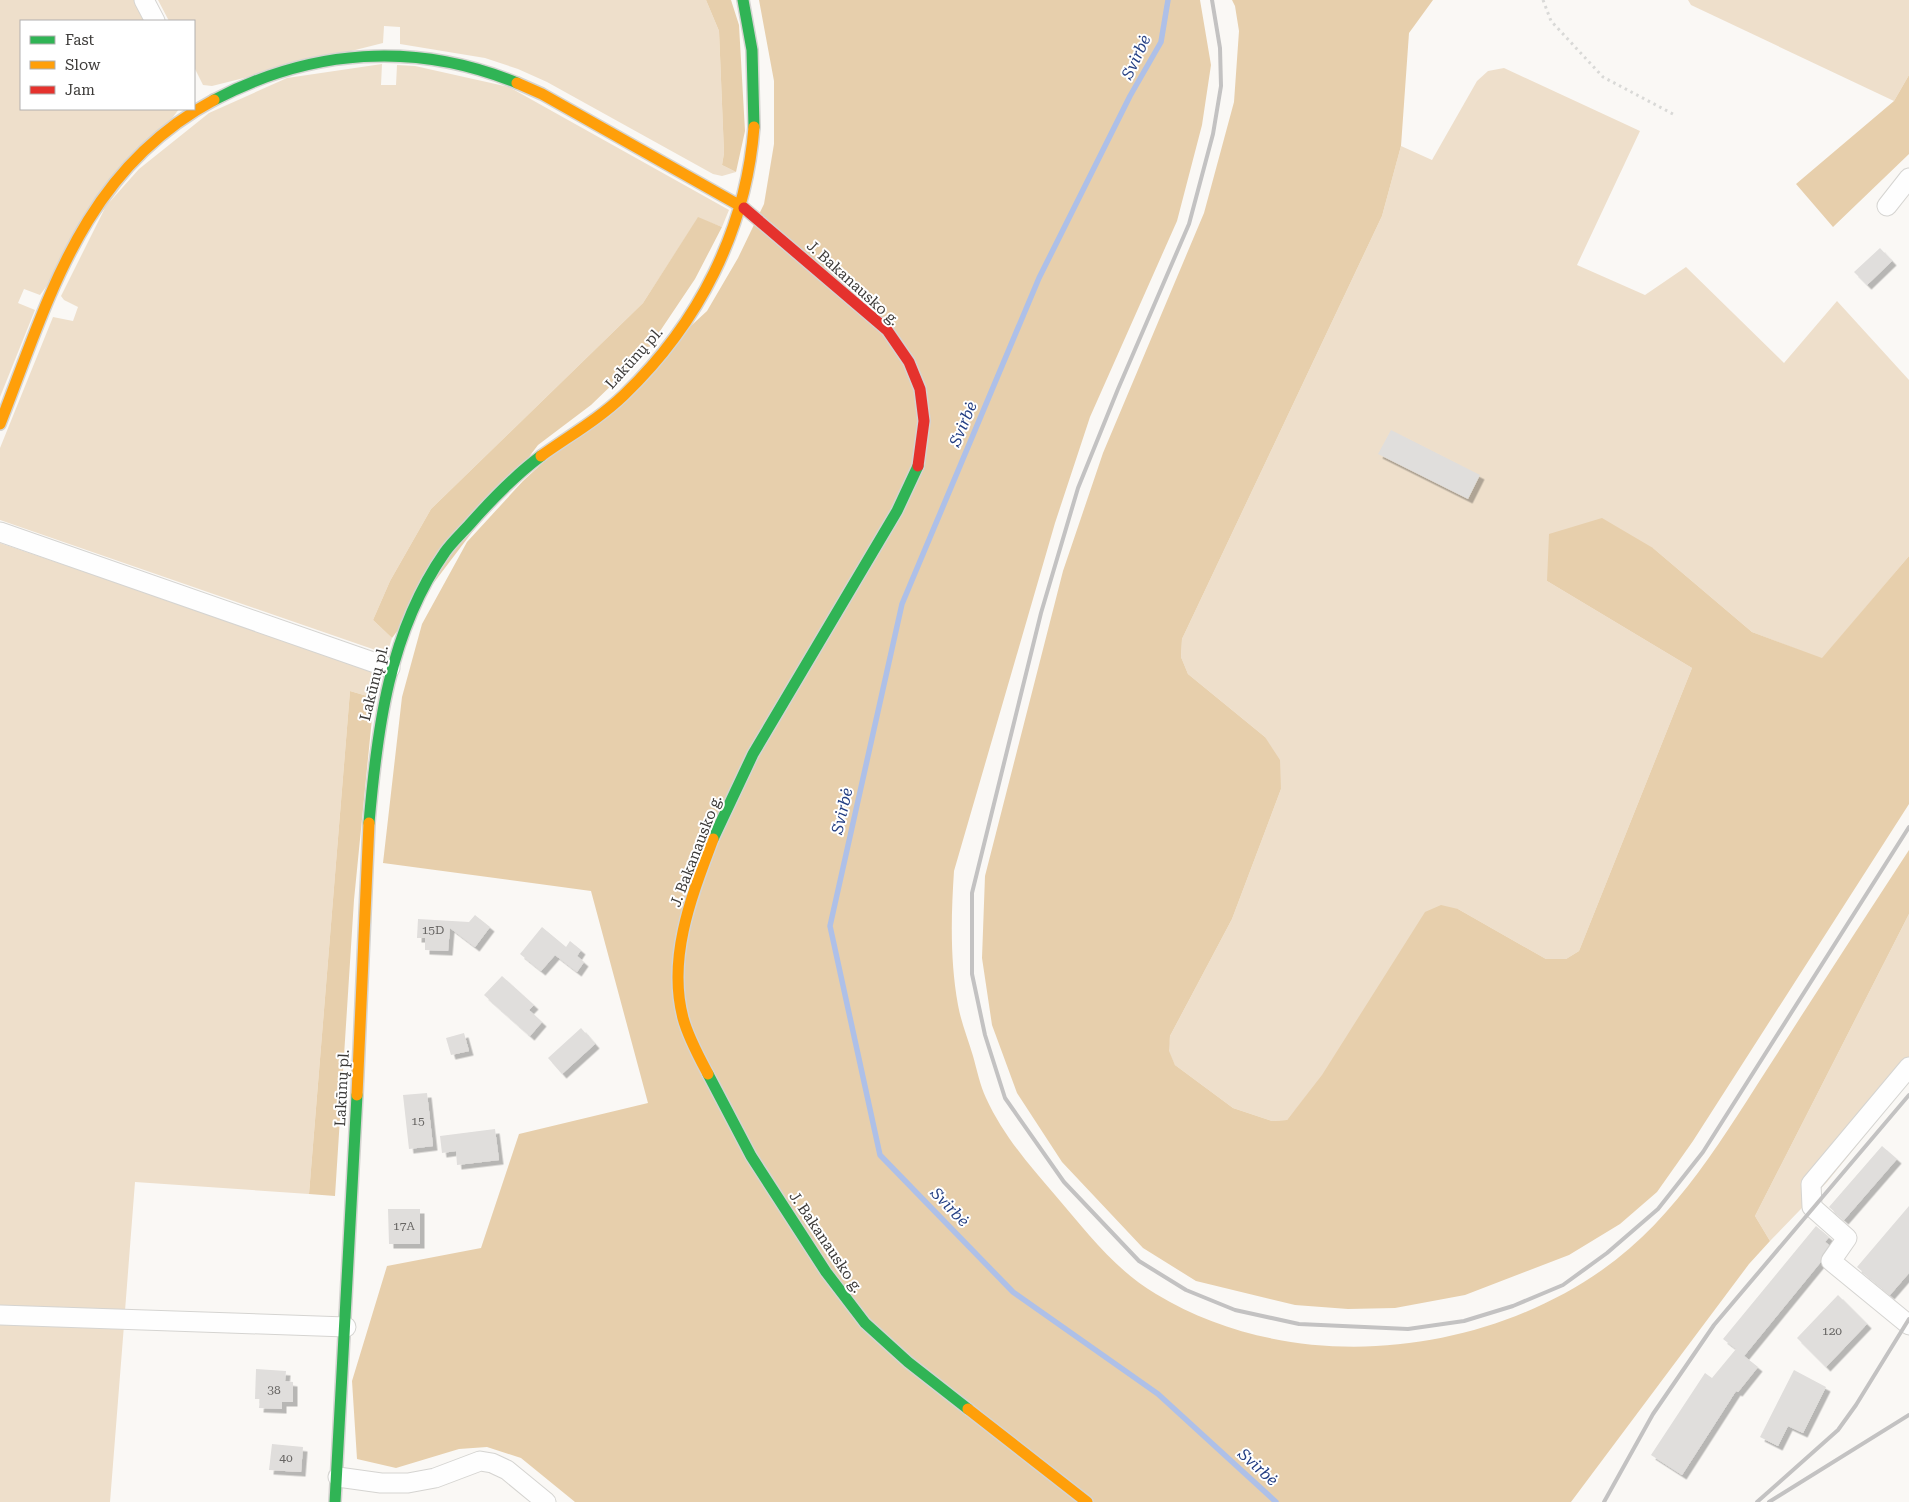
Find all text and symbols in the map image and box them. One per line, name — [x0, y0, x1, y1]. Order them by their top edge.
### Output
legend — [20, 20, 195, 110]
text: Fast — [65, 31, 95, 49]
water label: Svirbė — [1117, 32, 1154, 83]
text: Slow — [65, 56, 101, 74]
text: Jam — [65, 81, 95, 99]
street label: J. Bakanausko g. — [803, 237, 903, 329]
street label: Lakūnų pl. — [601, 323, 667, 393]
water label: Svirbė — [945, 399, 981, 450]
street label: Lakūnų pl. — [356, 643, 392, 723]
water label: Svirbė — [827, 786, 857, 837]
street label: J. Bakanausko g. — [666, 793, 726, 909]
house number: 15D — [422, 923, 444, 937]
street label: Lakūnų pl. — [331, 1049, 353, 1127]
house number: 15 — [411, 1114, 425, 1128]
water label: Svirbė — [926, 1183, 973, 1230]
street label: J. Bakanausko g. — [785, 1188, 867, 1296]
house number: 17A — [393, 1219, 416, 1233]
house number: 120 — [1822, 1324, 1842, 1338]
house number: 38 — [267, 1383, 281, 1397]
water label: Svirbė — [1234, 1444, 1282, 1490]
house number: 40 — [279, 1451, 293, 1465]

